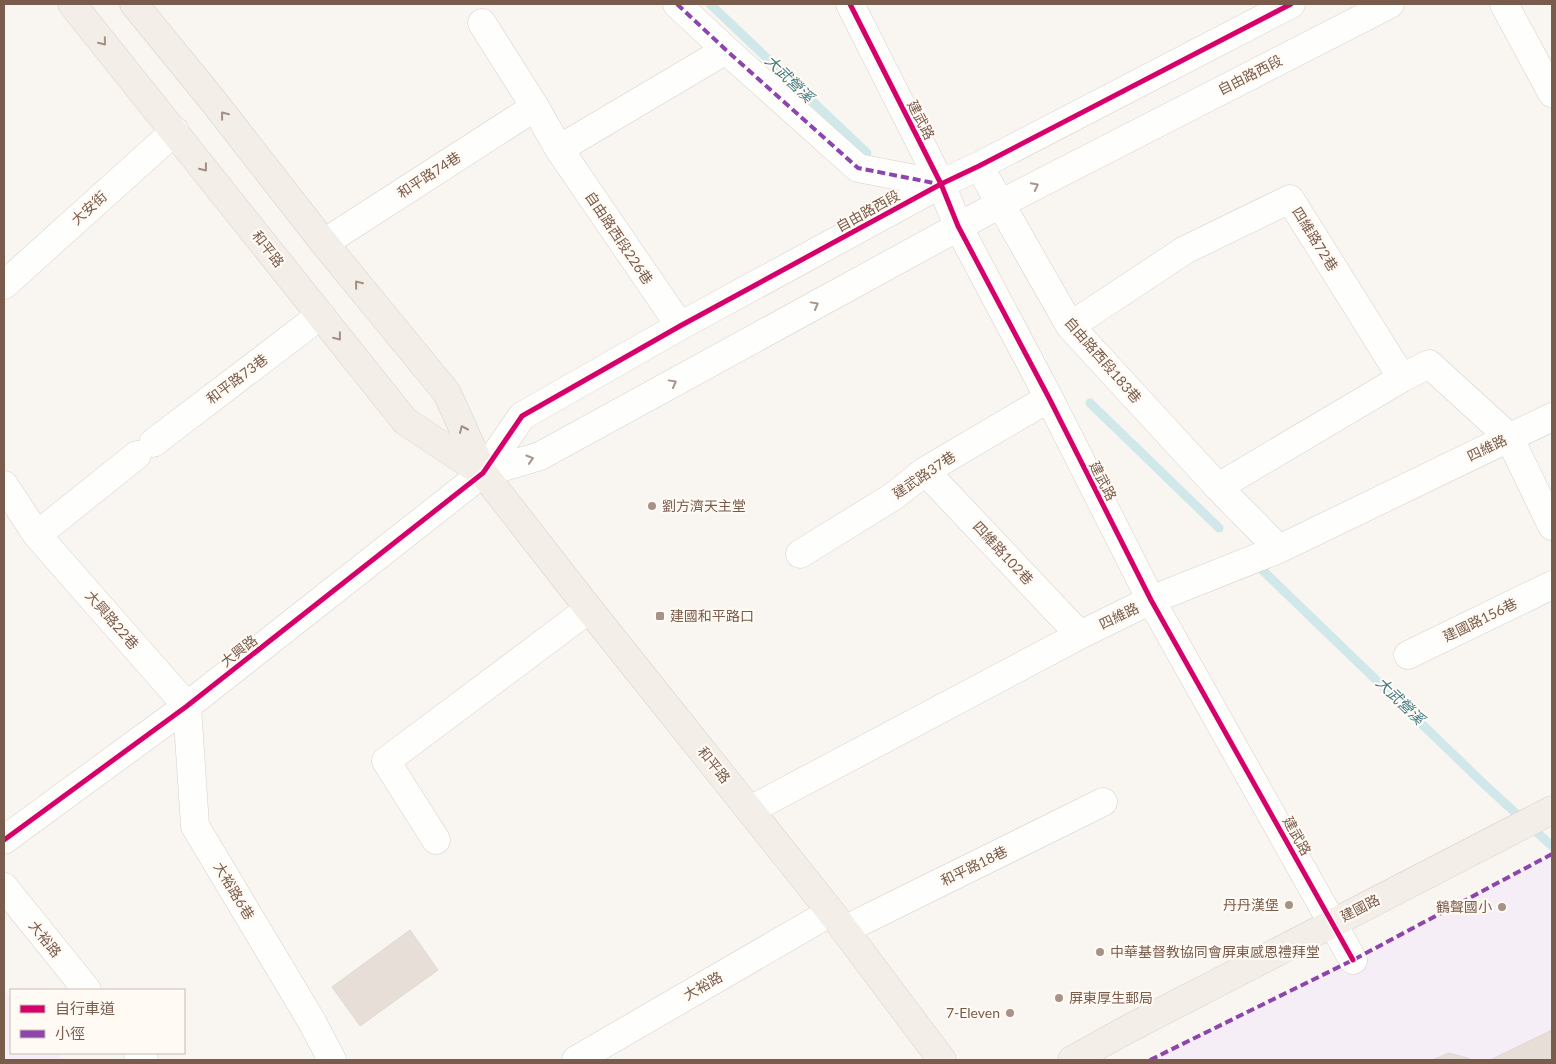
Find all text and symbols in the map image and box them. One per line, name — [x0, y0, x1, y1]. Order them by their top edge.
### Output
one-way arrow — [97, 36, 106, 45]
water label: 大武營溪 — [762, 51, 819, 107]
street label: 自由路西段 — [1215, 51, 1285, 98]
street label: 建武路 — [904, 97, 939, 142]
one-way arrow — [222, 112, 230, 121]
street label: 和平路74巷 — [394, 148, 464, 201]
one-way arrow — [199, 162, 207, 171]
one-way arrow — [1030, 182, 1039, 192]
street label: 自由路西段 — [833, 186, 902, 235]
street label: 大安街 — [67, 187, 110, 228]
street label: 自由路西段226巷 — [582, 188, 657, 287]
street label: 四維路72巷 — [1289, 204, 1342, 274]
street label: 和平路 — [249, 227, 288, 270]
one-way arrow — [355, 281, 363, 290]
one-way arrow — [810, 301, 819, 311]
street label: 自由路西段183巷 — [1061, 313, 1145, 406]
one-way arrow — [333, 331, 342, 340]
street label: 和平路73巷 — [203, 350, 271, 407]
one-way arrow — [668, 379, 677, 389]
one-way arrow — [460, 425, 470, 434]
street label: 四維路 — [1464, 431, 1509, 464]
street label: 建武路37巷 — [889, 447, 958, 502]
one-way arrow — [525, 455, 533, 465]
street label: 建武路 — [1086, 458, 1121, 503]
place label: 劉方濟天主堂 — [662, 497, 746, 514]
marker: 劉方濟天主堂 — [646, 500, 658, 512]
street label: 四維路102巷 — [970, 517, 1037, 588]
street label: 大興路22巷 — [82, 587, 142, 653]
street label: 建國路156巷 — [1440, 594, 1520, 645]
street label: 四維路 — [1096, 599, 1141, 632]
place label: 建國和平路口 — [670, 607, 754, 624]
marker: 建國和平路口 — [654, 610, 666, 622]
street label: 大興路 — [217, 631, 260, 670]
water label: 大武營溪 — [1373, 673, 1430, 729]
street label: 和平路 — [695, 743, 734, 786]
street label: 建武路 — [1280, 813, 1315, 858]
street label: 和平路18巷 — [938, 842, 1010, 889]
street label: 大裕路6巷 — [211, 859, 258, 923]
street label: 建國路 — [1337, 890, 1382, 925]
place label: 丹丹漢堡 — [1223, 896, 1279, 913]
place label: 鶴聲國小 — [1436, 898, 1492, 915]
marker: 丹丹漢堡 — [1283, 899, 1295, 911]
marker: 鶴聲國小 — [1496, 901, 1508, 913]
street label: 大裕路 — [26, 917, 65, 960]
place label: 中華基督教協同會屏東感恩禮拜堂 — [1110, 943, 1320, 960]
marker: 中華基督教協同會屏東感恩禮拜堂 — [1094, 946, 1106, 958]
street label: 大裕路 — [680, 968, 725, 1003]
legend — [10, 989, 185, 1054]
place label: 屏東厚生郵局 — [1069, 989, 1153, 1006]
marker: 屏東厚生郵局 — [1053, 992, 1065, 1004]
text: 自行車道 — [55, 999, 115, 1017]
place label: 7-Eleven — [946, 1004, 1000, 1021]
marker: 7-Eleven — [1004, 1007, 1016, 1019]
text: 小徑 — [55, 1024, 85, 1042]

